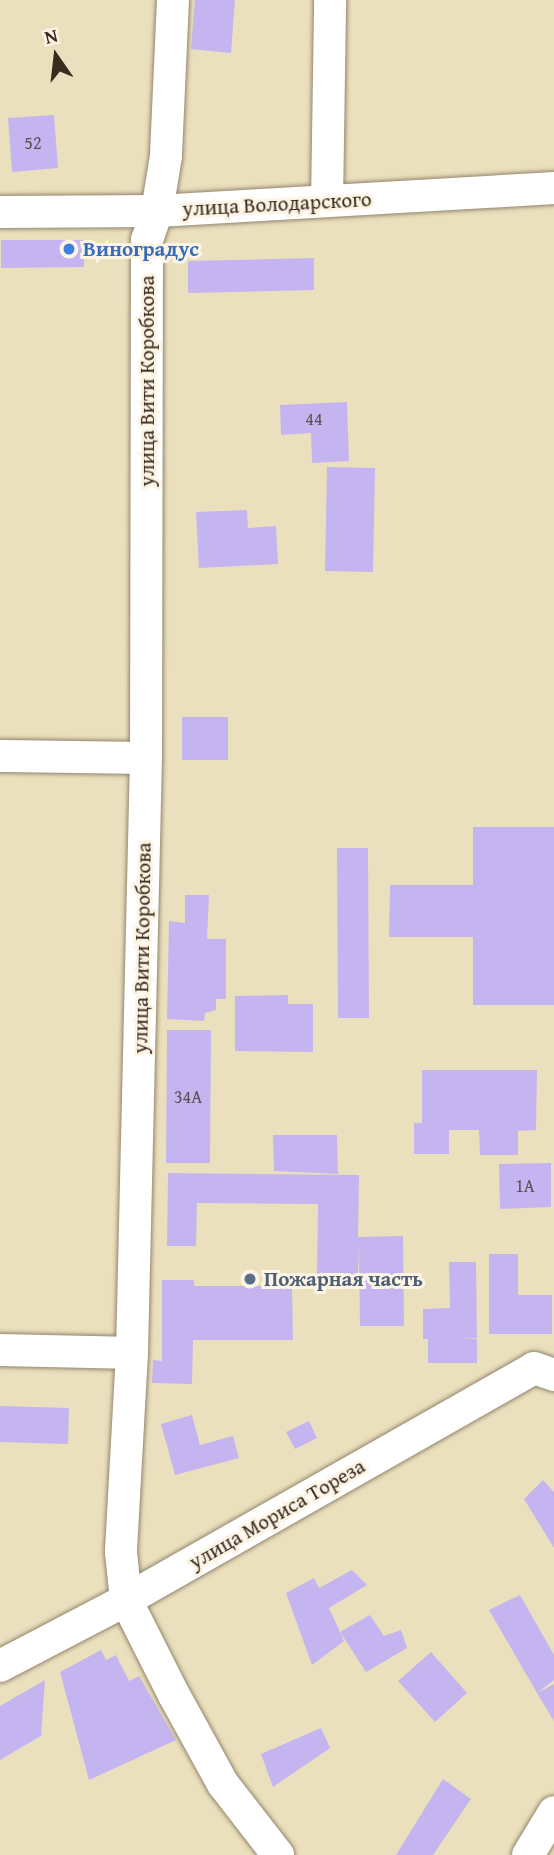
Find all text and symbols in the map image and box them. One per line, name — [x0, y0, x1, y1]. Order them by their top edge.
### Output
north arrow — [21, 21, 91, 91]
text: N — [41, 21, 60, 51]
house number: 52 — [24, 132, 42, 154]
street label: улица Володарского — [182, 186, 372, 222]
place label: Виноградус — [83, 236, 199, 262]
marker: Виноградус — [61, 241, 77, 257]
street label: улица Вити Коробкова — [134, 275, 160, 487]
house number: 44 — [305, 408, 323, 430]
street label: улица Вити Коробкова — [128, 842, 156, 1054]
house number: 34А — [174, 1086, 202, 1108]
house number: 1А — [515, 1175, 535, 1197]
place label: Пожарная часть — [264, 1266, 423, 1292]
marker: Пожарная часть — [242, 1271, 258, 1287]
street label: улица Мориса Тореза — [185, 1453, 369, 1575]

